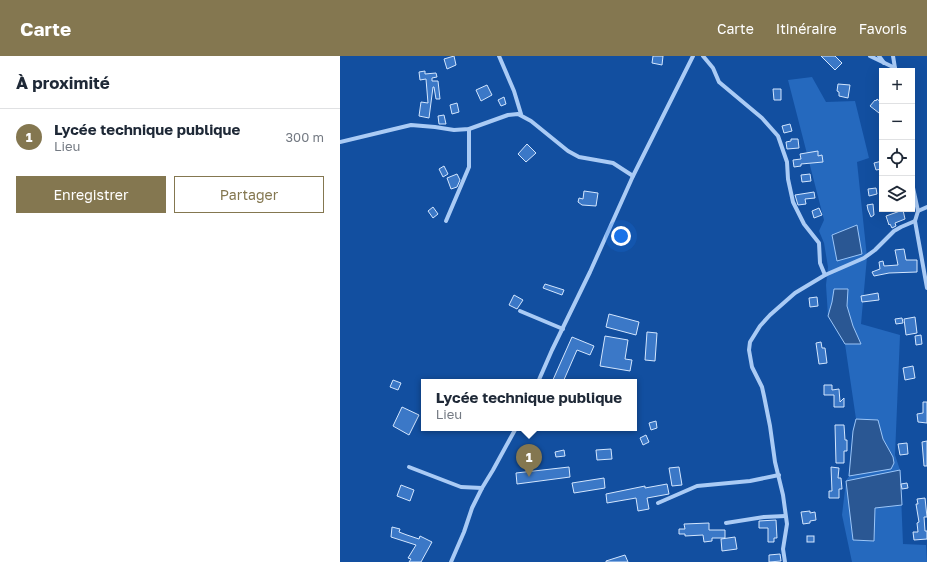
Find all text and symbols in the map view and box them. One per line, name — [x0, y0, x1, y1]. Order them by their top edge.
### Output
text: Carte — [20, 17, 71, 40]
text: Carte — [717, 20, 754, 37]
text: Itinéraire — [776, 20, 837, 37]
text: Favoris — [859, 20, 907, 37]
map controls — [879, 68, 915, 212]
button: + — [879, 68, 915, 104]
text: À proximité — [16, 72, 110, 93]
button: − — [879, 104, 915, 140]
text: Lycée technique publique — [54, 120, 240, 138]
text: 1 — [26, 129, 32, 145]
text: 300 m — [286, 129, 324, 145]
text: Lieu — [54, 138, 80, 154]
button: locate — [879, 140, 915, 176]
button: Enregistrer — [16, 176, 166, 213]
button: Partager — [174, 176, 324, 213]
button: layers — [879, 176, 915, 212]
your location — [611, 226, 631, 246]
popup — [421, 379, 637, 431]
text: Lycée technique publique — [436, 388, 622, 406]
text: Lieu — [436, 406, 462, 422]
pin: 1 — [516, 444, 542, 477]

